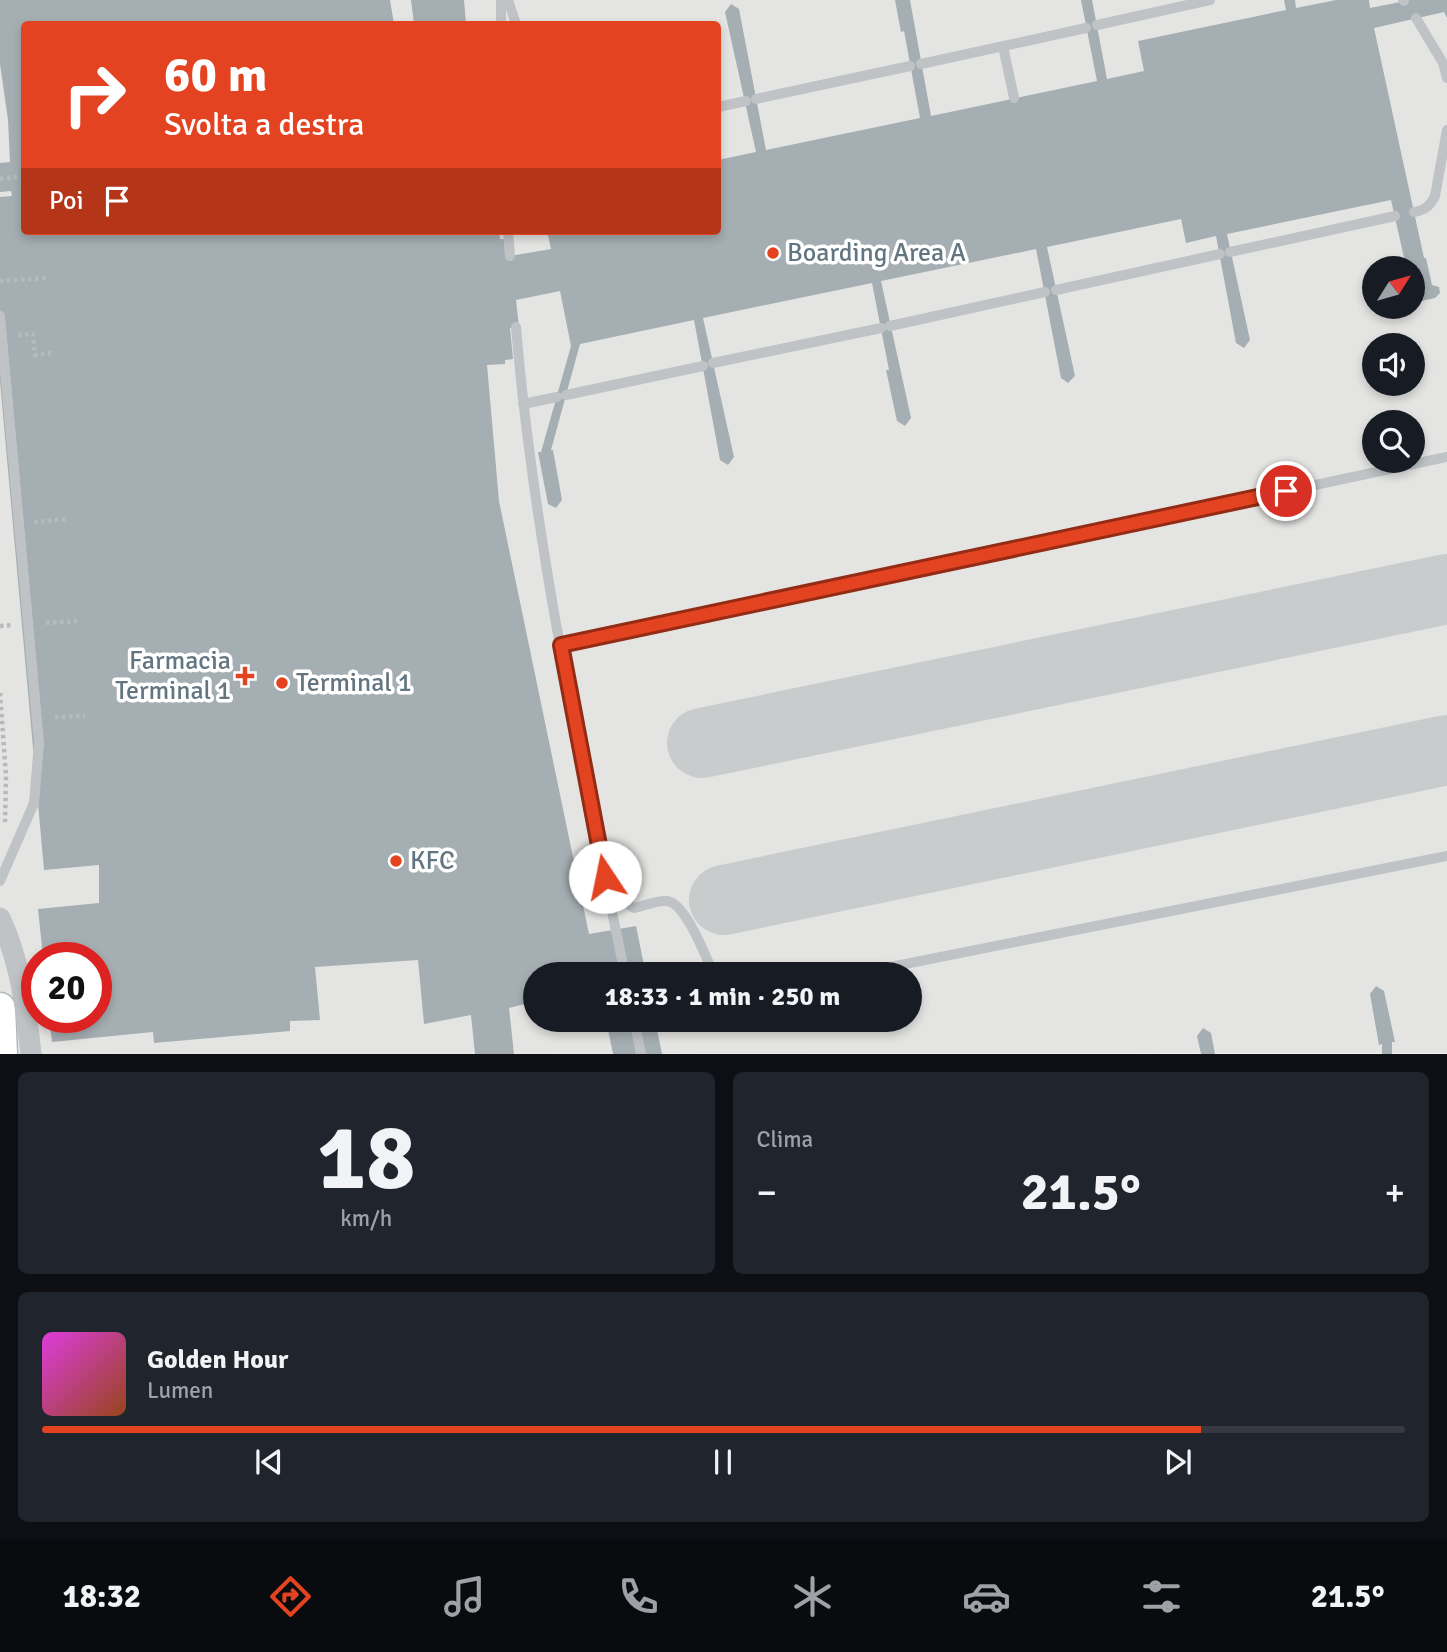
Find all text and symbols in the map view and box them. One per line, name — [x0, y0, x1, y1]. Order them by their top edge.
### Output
text: 60 m — [164, 45, 267, 105]
icon: right — [49, 49, 140, 140]
text: Svolta a destra — [164, 105, 364, 144]
icon: arrive — [98, 182, 136, 220]
text: Poi — [49, 185, 84, 217]
place label: Boarding Area A — [787, 237, 966, 269]
marker: Boarding Area A — [765, 245, 781, 261]
north arrow — [1362, 256, 1424, 318]
map controls — [1362, 256, 1425, 473]
button: sound — [1362, 333, 1425, 396]
button: search — [1362, 410, 1425, 473]
pin — [1256, 461, 1316, 521]
icon: arrive — [1267, 472, 1305, 510]
place label: Farmacia Terminal 1 — [115, 645, 231, 707]
place label: Terminal 1 — [296, 667, 412, 699]
marker: Farmacia Terminal 1 — [237, 668, 253, 684]
marker: Terminal 1 — [274, 675, 290, 691]
position arrow — [568, 840, 642, 914]
place label: KFC — [410, 845, 455, 877]
marker: KFC — [388, 853, 404, 869]
speed limit sign: 20 — [21, 942, 112, 1033]
text: 18:33 · 1 min · 250 m — [605, 981, 840, 1013]
text: 18 — [317, 1102, 415, 1215]
text: Clima — [757, 1125, 813, 1154]
text: 21.5° — [1021, 1160, 1141, 1224]
text: − — [757, 1169, 777, 1216]
text: + — [1384, 1169, 1405, 1216]
text: km/h — [340, 1204, 392, 1233]
text: Golden Hour — [147, 1344, 288, 1376]
text: Lumen — [147, 1376, 213, 1405]
icon: previous — [250, 1443, 288, 1481]
icon: pause — [704, 1443, 742, 1481]
icon: next — [1159, 1443, 1197, 1481]
icon: directions — [266, 1572, 315, 1621]
icon: music — [440, 1572, 489, 1621]
icon: phone — [614, 1572, 663, 1621]
icon: climate — [788, 1572, 837, 1621]
icon: car — [962, 1572, 1011, 1621]
icon: filters — [1137, 1572, 1186, 1621]
text: 18:32 — [63, 1577, 141, 1616]
text: 21.5° — [1311, 1577, 1384, 1616]

